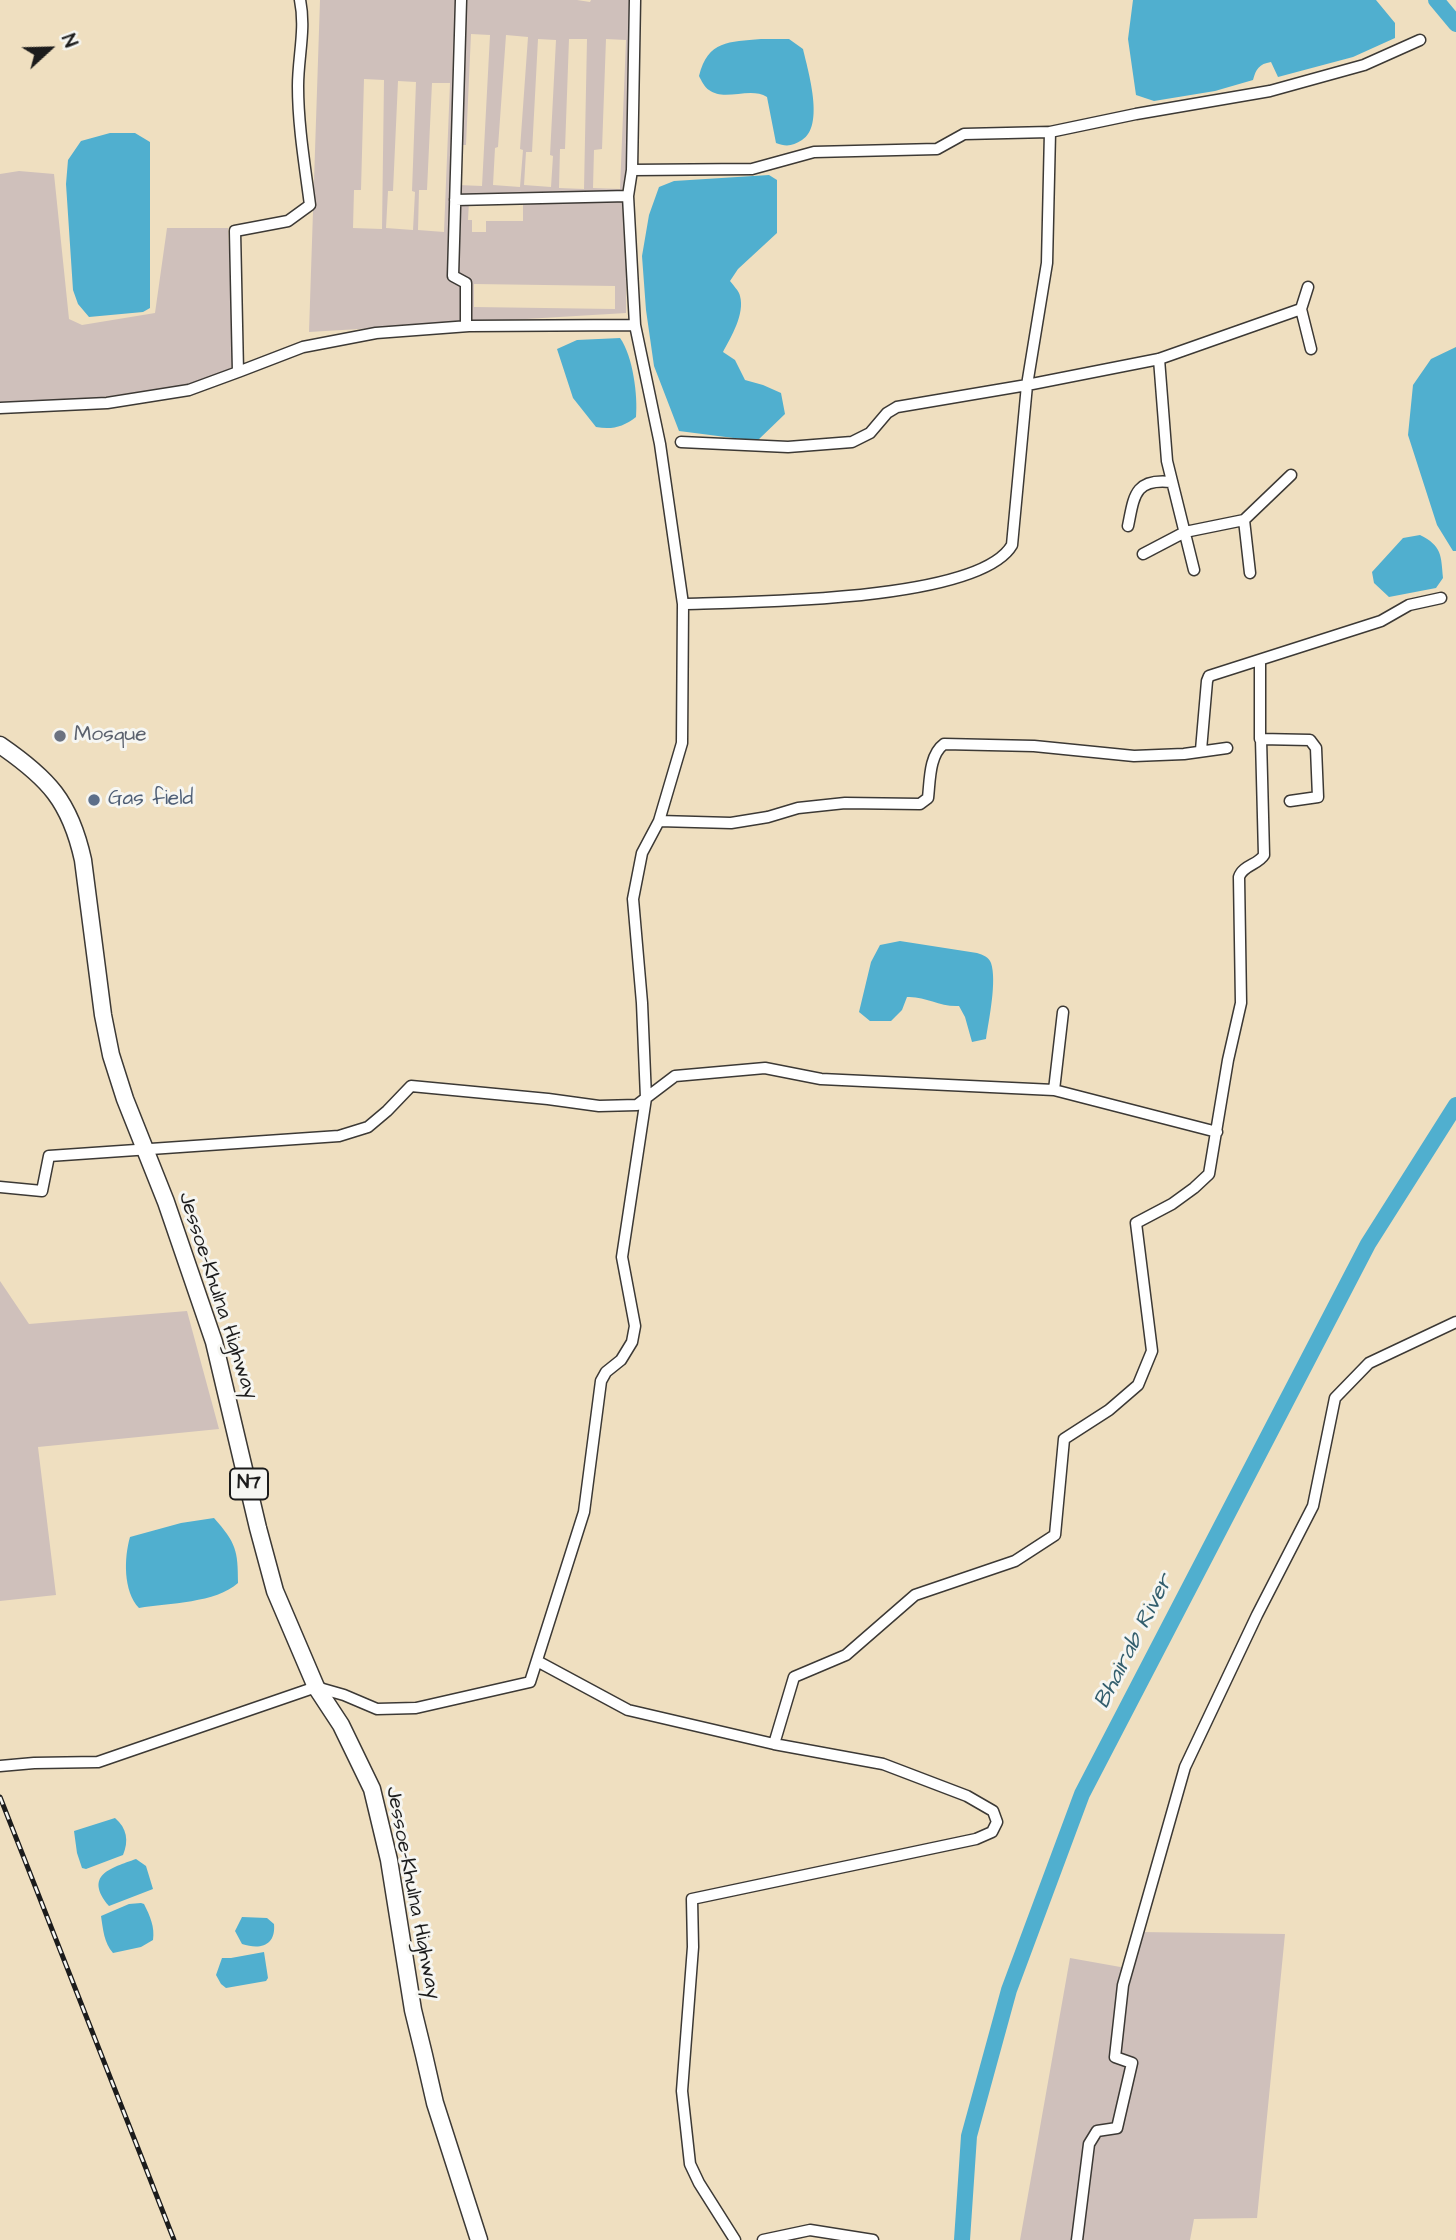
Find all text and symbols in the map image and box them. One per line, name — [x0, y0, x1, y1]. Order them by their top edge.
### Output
north arrow — [14, 14, 84, 84]
text: N — [54, 30, 84, 52]
place label: Mosque — [74, 723, 147, 749]
marker: Mosque — [52, 728, 68, 744]
place label: Gas field — [108, 787, 193, 813]
marker: Gas field — [86, 792, 102, 808]
street label: Jessoe-Khulna Highway — [172, 1189, 262, 1403]
road number: N7 — [230, 1468, 268, 1500]
water label: Bhairab River — [1089, 1571, 1181, 1713]
street label: Jessoe-Khulna Highway — [379, 1784, 445, 2002]

